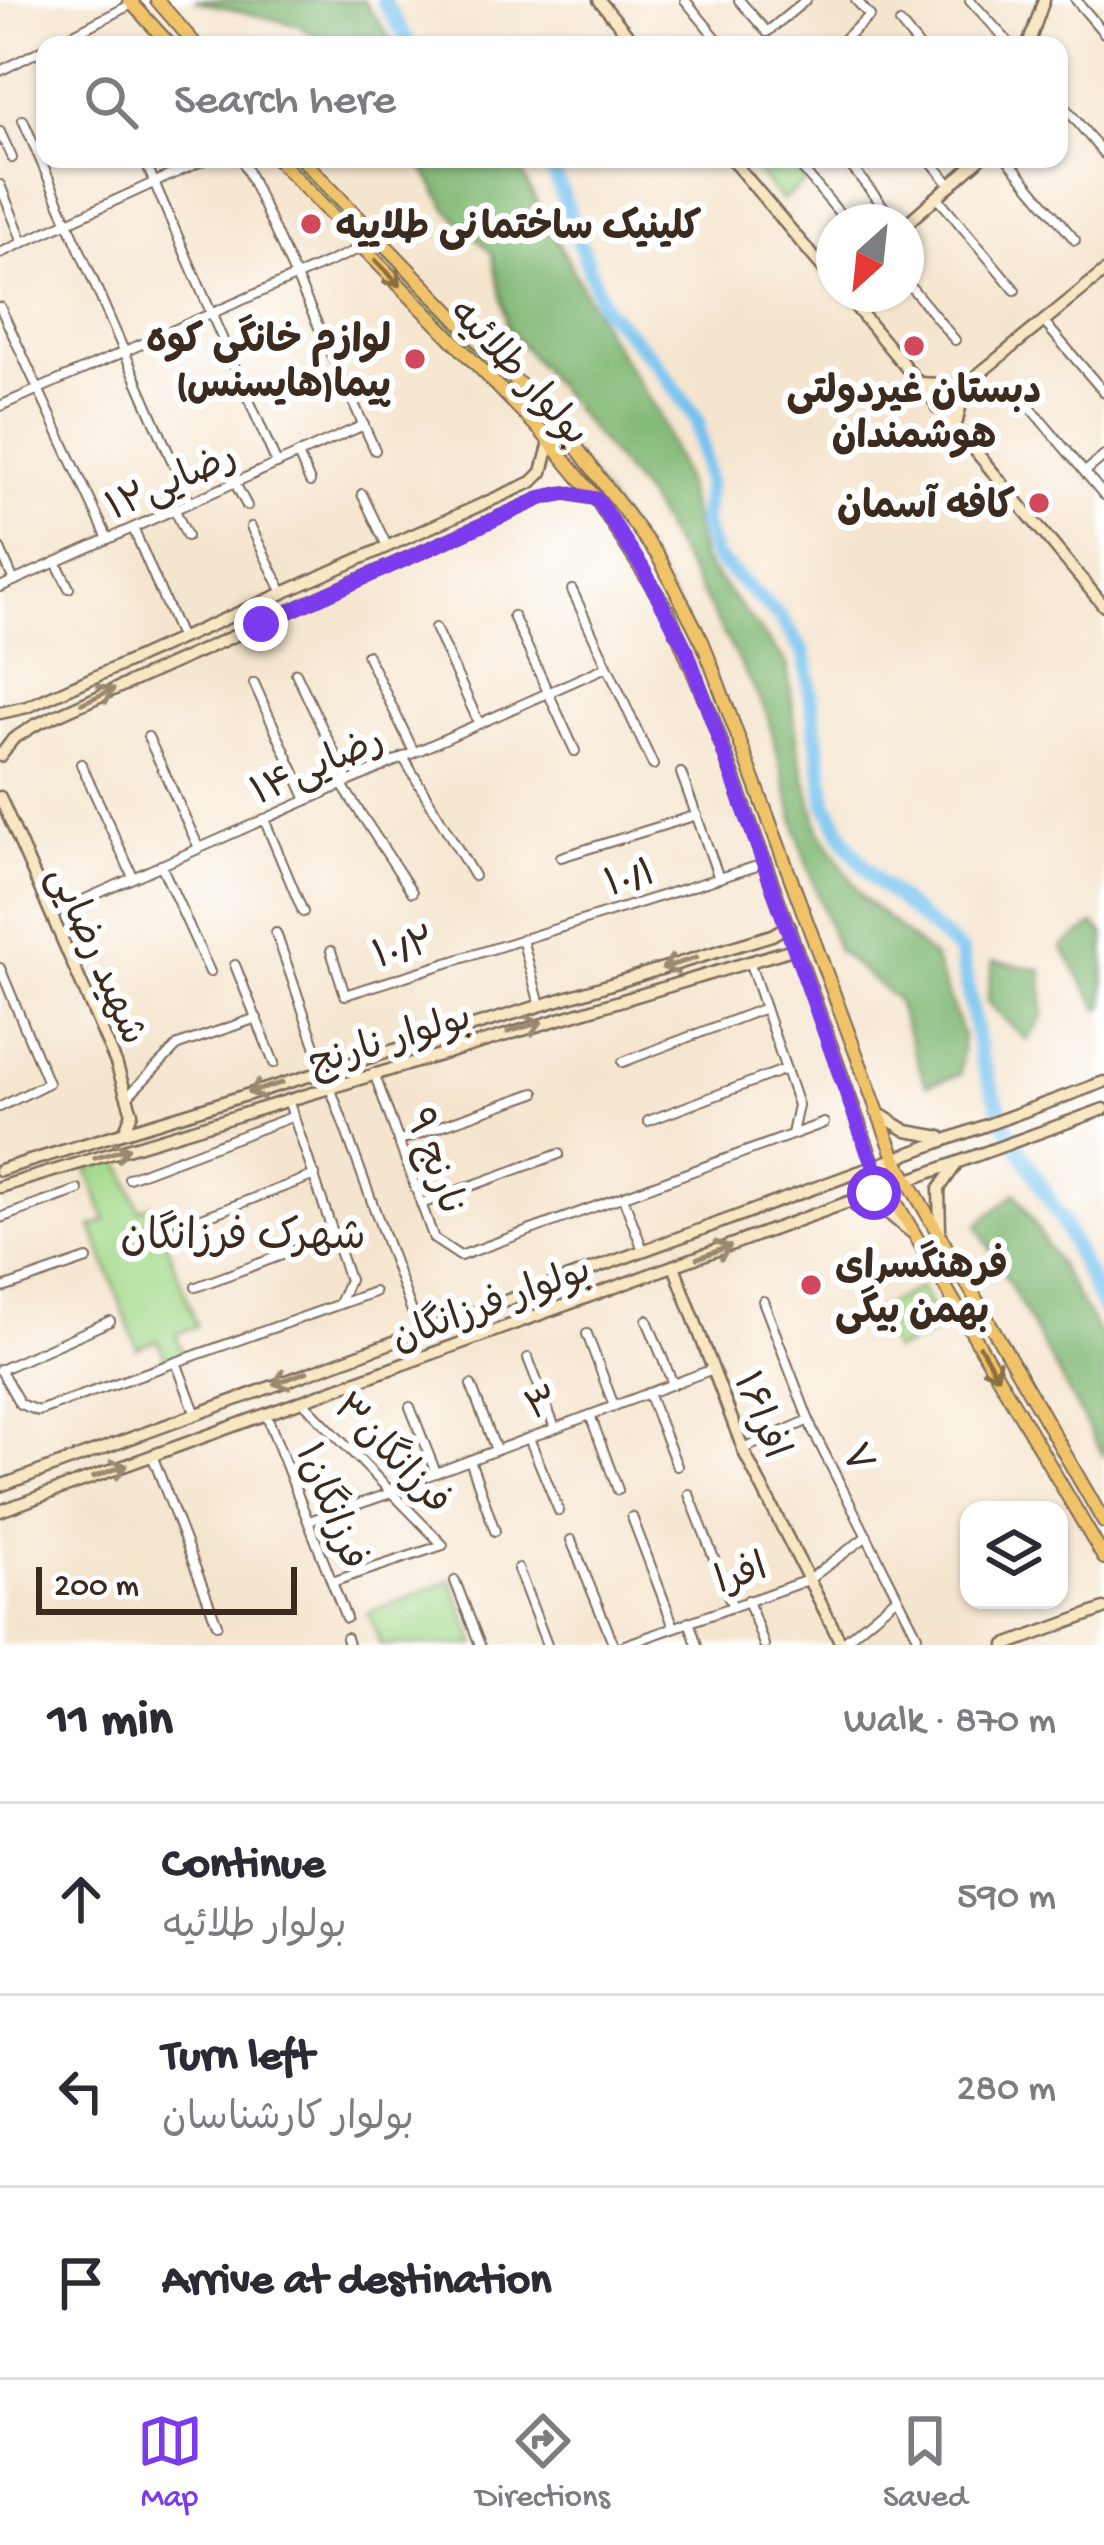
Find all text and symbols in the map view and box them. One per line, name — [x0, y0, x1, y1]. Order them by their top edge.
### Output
search box — [36, 36, 1068, 168]
icon: search — [78, 69, 144, 135]
text: Search here — [174, 76, 396, 129]
north arrow — [816, 204, 924, 312]
place label: کلینیک ساختمانی طلاییه — [335, 206, 702, 254]
marker: کلینیک ساختمانی طلاییه — [298, 211, 324, 237]
one-way arrow — [373, 258, 402, 287]
street label: بولوار طلائیه — [436, 292, 596, 458]
place label: لوازم خانگی کوه پیما(هایسنس) — [146, 314, 391, 412]
marker: دبستان غیردولتی هوشمندان — [901, 333, 927, 359]
marker: لوازم خانگی کوه پیما(هایسنس) — [402, 346, 428, 372]
place label: دبستان غیردولتی هوشمندان — [787, 372, 1041, 463]
street label: رضایی۱۲ — [101, 436, 245, 534]
place label: کافه آسمان — [837, 482, 1016, 533]
marker: کافه آسمان — [1026, 490, 1052, 516]
route end — [234, 597, 288, 651]
one-way arrow — [79, 684, 115, 706]
street label: رضایی۱۴ — [245, 720, 392, 819]
street label: ۱۰/۱ — [600, 852, 662, 911]
street label: شهید رضایی — [34, 860, 153, 1053]
street label: ۱۰/۲ — [368, 921, 442, 983]
one-way arrow — [661, 953, 699, 975]
street label: بولوار نارنج — [304, 997, 478, 1090]
one-way arrow — [505, 1015, 543, 1037]
one-way arrow — [247, 1078, 285, 1100]
street label: نارنج ۹ — [391, 1104, 472, 1223]
one-way arrow — [92, 1141, 130, 1163]
route start — [847, 1166, 901, 1220]
district label: شهرک فرزانگان — [120, 1210, 366, 1265]
one-way arrow — [694, 1240, 731, 1261]
place label: فرهنگسرای بهمن بیگی — [835, 1240, 1008, 1338]
street label: بولوار فرزانگان — [385, 1246, 598, 1365]
marker: فرهنگسرای بهمن بیگی — [798, 1272, 824, 1298]
one-way arrow — [977, 1343, 1001, 1378]
street label: ۱۶افرا — [719, 1367, 796, 1467]
one-way arrow — [273, 1368, 310, 1390]
street label: ۳ — [520, 1380, 567, 1435]
street label: فرزانگان۳ — [320, 1384, 461, 1527]
street label: فرزانگان۱ — [281, 1436, 378, 1577]
street label: ۷ — [827, 1437, 881, 1483]
one-way arrow — [91, 1458, 128, 1480]
map controls — [960, 1501, 1068, 1609]
button: layers — [960, 1501, 1068, 1609]
street label: افرا — [710, 1547, 774, 1608]
scale bar — [36, 1561, 297, 1614]
text: 200 m — [54, 1569, 139, 1607]
text: 11 min — [48, 1693, 173, 1753]
text: Walk · 870 m — [844, 1700, 1056, 1746]
text: Continue — [162, 1840, 325, 1893]
icon: ahead — [48, 1866, 114, 1932]
text: 590 m — [957, 1876, 1056, 1922]
text: بولوار طلائیه — [162, 1906, 347, 1952]
text: Turn left — [162, 2032, 314, 2085]
icon: left — [48, 2058, 114, 2124]
text: 280 m — [956, 2068, 1056, 2114]
text: بولوار کارشناسان — [162, 2098, 414, 2144]
icon: arrive — [48, 2250, 114, 2316]
text: Arrive at destination — [162, 2256, 551, 2309]
tab: Map — [137, 2408, 203, 2518]
tab: Directions — [476, 2408, 610, 2518]
tab: Saved — [883, 2408, 967, 2518]

